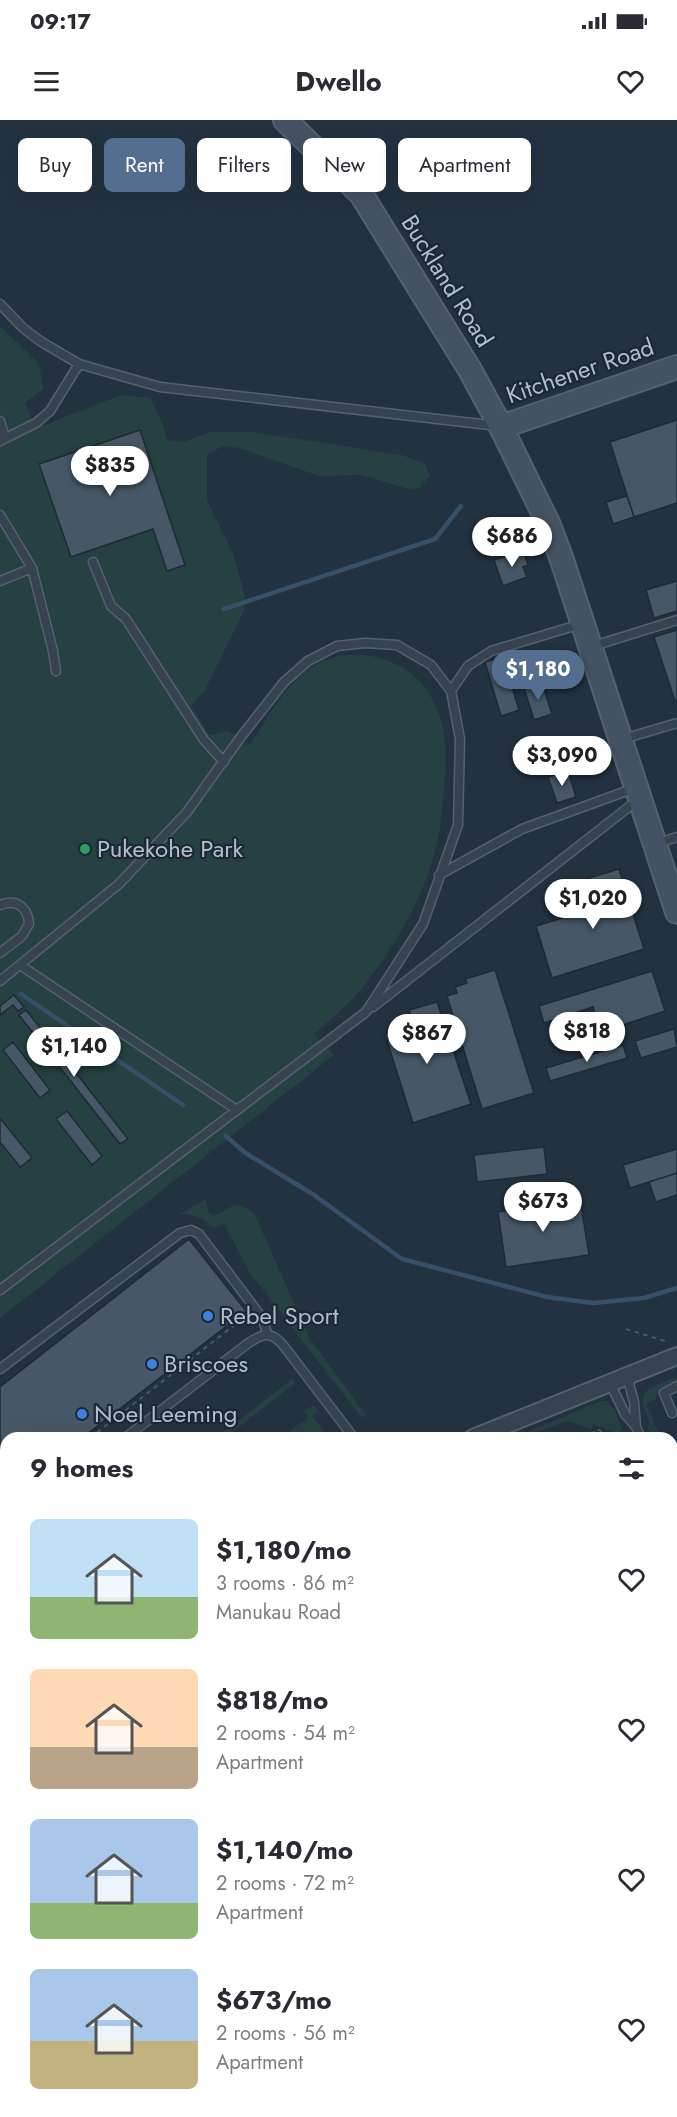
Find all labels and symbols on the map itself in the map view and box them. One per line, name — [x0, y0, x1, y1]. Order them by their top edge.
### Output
street label: Buckland Road — [393, 208, 502, 354]
street label: Kitchener Road — [501, 329, 658, 412]
pin: $835 — [74, 446, 146, 497]
pin: $686 — [476, 517, 548, 568]
pin: $1,180 — [489, 650, 587, 701]
pin: $3,090 — [513, 736, 611, 787]
place label: Pukekohe Park — [97, 831, 244, 866]
marker: Pukekohe Park — [78, 842, 92, 856]
pin: $1,020 — [544, 879, 642, 930]
pin: $818 — [551, 1012, 623, 1063]
pin: $867 — [391, 1014, 463, 1065]
pin: $1,140 — [25, 1027, 123, 1078]
pin: $673 — [507, 1182, 579, 1233]
place label: Rebel Sport — [220, 1298, 339, 1333]
marker: Rebel Sport — [201, 1309, 215, 1323]
place label: Briscoes — [164, 1346, 248, 1381]
marker: Briscoes — [145, 1357, 159, 1371]
place label: Noel Leeming — [94, 1396, 238, 1431]
marker: Noel Leeming — [75, 1407, 89, 1421]

